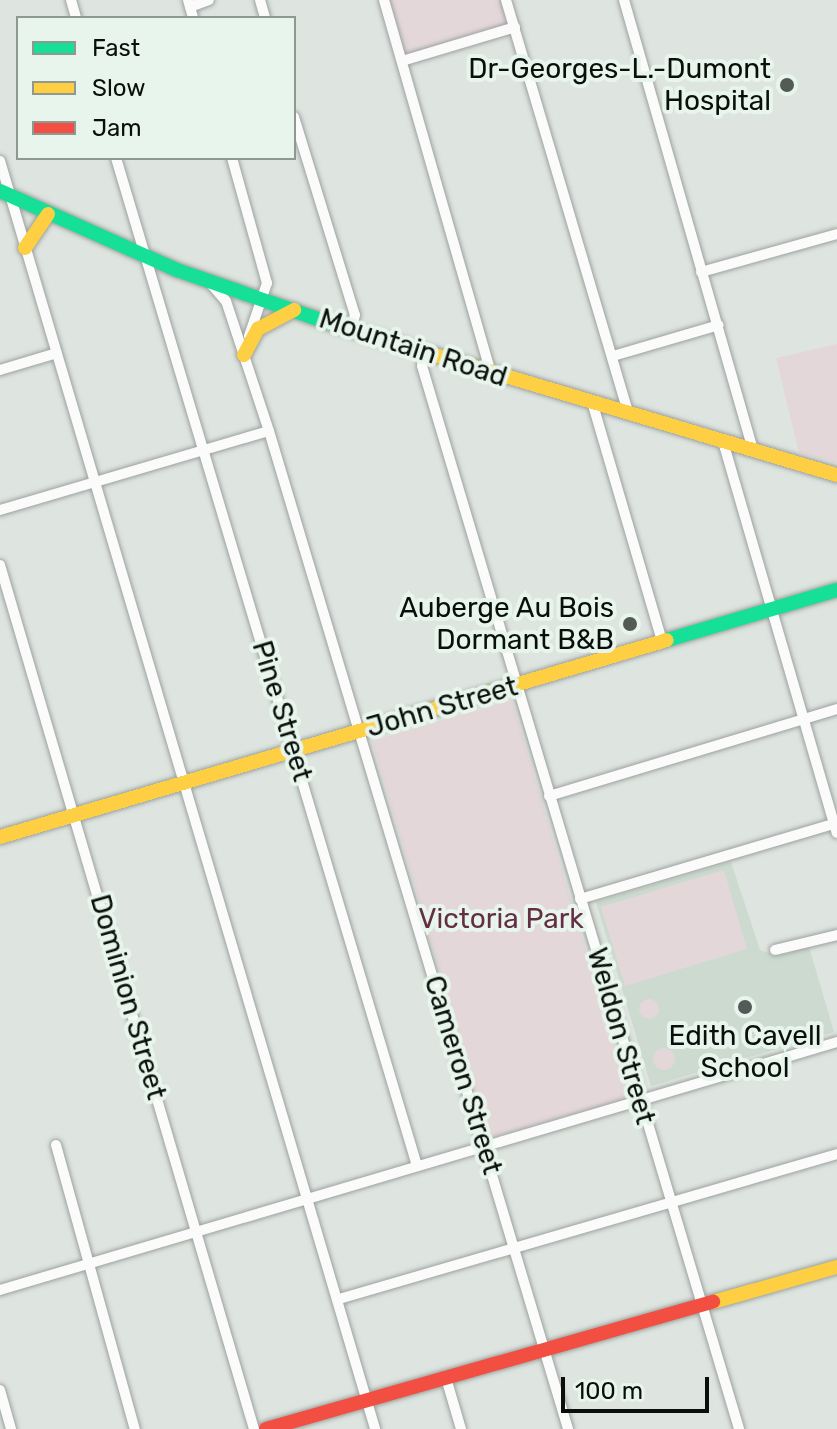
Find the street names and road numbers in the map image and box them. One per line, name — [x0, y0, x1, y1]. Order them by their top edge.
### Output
street label: Mountain Road — [315, 302, 511, 394]
street label: Pine Street — [245, 637, 319, 785]
street label: John Street — [363, 669, 521, 745]
street label: Dominion Street — [83, 891, 173, 1103]
street label: Weldon Street — [580, 944, 662, 1128]
street label: Cameron Street — [417, 972, 509, 1178]

